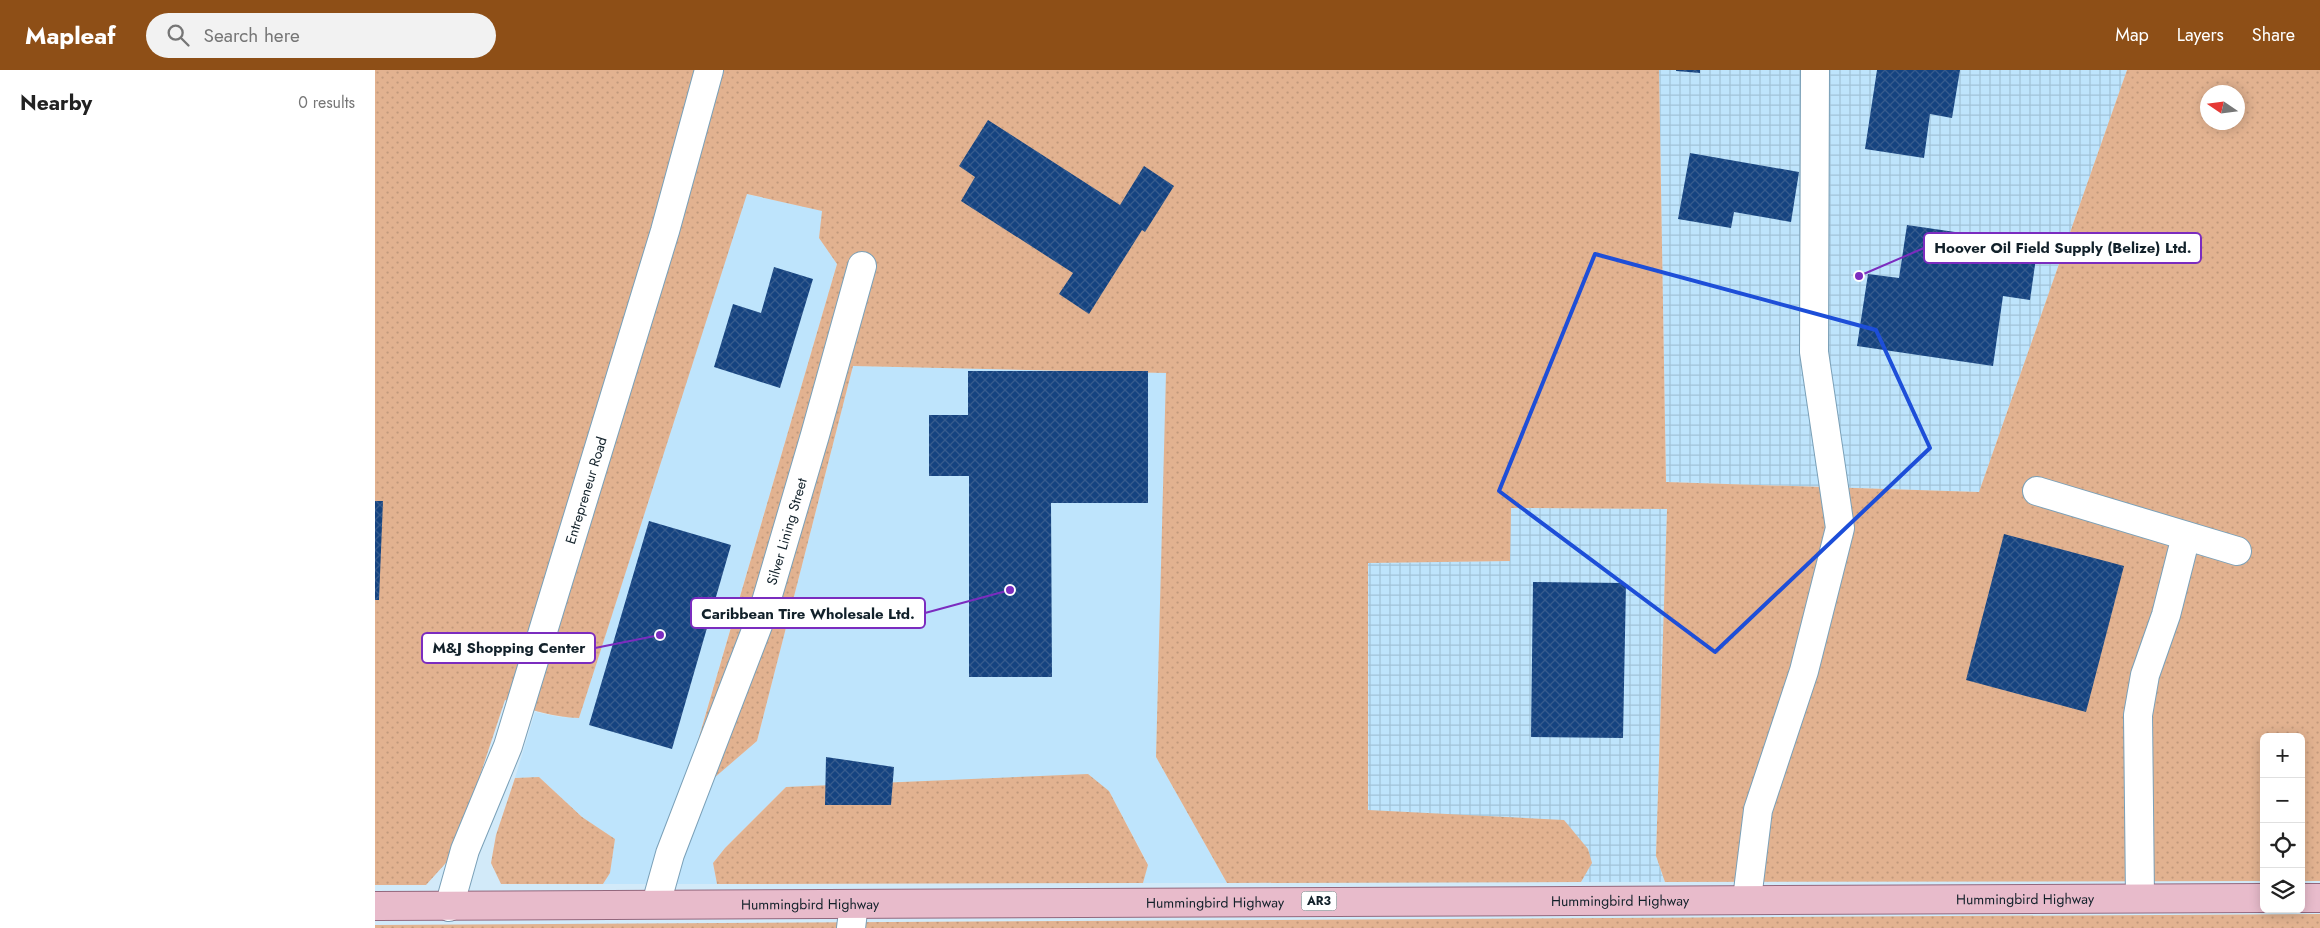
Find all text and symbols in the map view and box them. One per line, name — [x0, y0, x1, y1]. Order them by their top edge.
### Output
search box — [146, 13, 496, 58]
text: Mapleaf — [25, 18, 116, 53]
icon: search — [164, 21, 192, 49]
text: Search here — [204, 22, 300, 49]
text: Map — [2115, 22, 2149, 48]
text: Layers — [2177, 22, 2224, 48]
text: Share — [2252, 22, 2295, 48]
north arrow — [2200, 85, 2245, 130]
text: Nearby — [20, 88, 92, 118]
text: 0 results — [298, 91, 355, 114]
callout: Hoover Oil Field Supply (Belize) Ltd. — [1924, 233, 2201, 263]
text: Hoover Oil Field Supply (Belize) Ltd. — [1934, 237, 2192, 259]
street label: Entrepreneur Road — [560, 434, 612, 546]
street label: Silver Lining Street — [761, 475, 812, 588]
callout: Caribbean Tire Wholesale Ltd. — [691, 598, 925, 628]
text: Caribbean Tire Wholesale Ltd. — [701, 603, 915, 625]
callout: M&J Shopping Center — [422, 633, 595, 663]
text: M&J Shopping Center — [432, 637, 586, 659]
map controls — [2260, 733, 2305, 913]
button: + — [2260, 733, 2305, 778]
button: − — [2260, 778, 2305, 823]
button: locate — [2260, 823, 2305, 868]
button: layers — [2260, 868, 2305, 913]
street label: Hummingbird Highway — [1956, 889, 2095, 909]
street label: Hummingbird Highway — [1551, 890, 1690, 911]
road number: AR3 — [1301, 891, 1337, 910]
street label: Hummingbird Highway — [1146, 892, 1285, 913]
street label: Hummingbird Highway — [741, 894, 880, 914]

